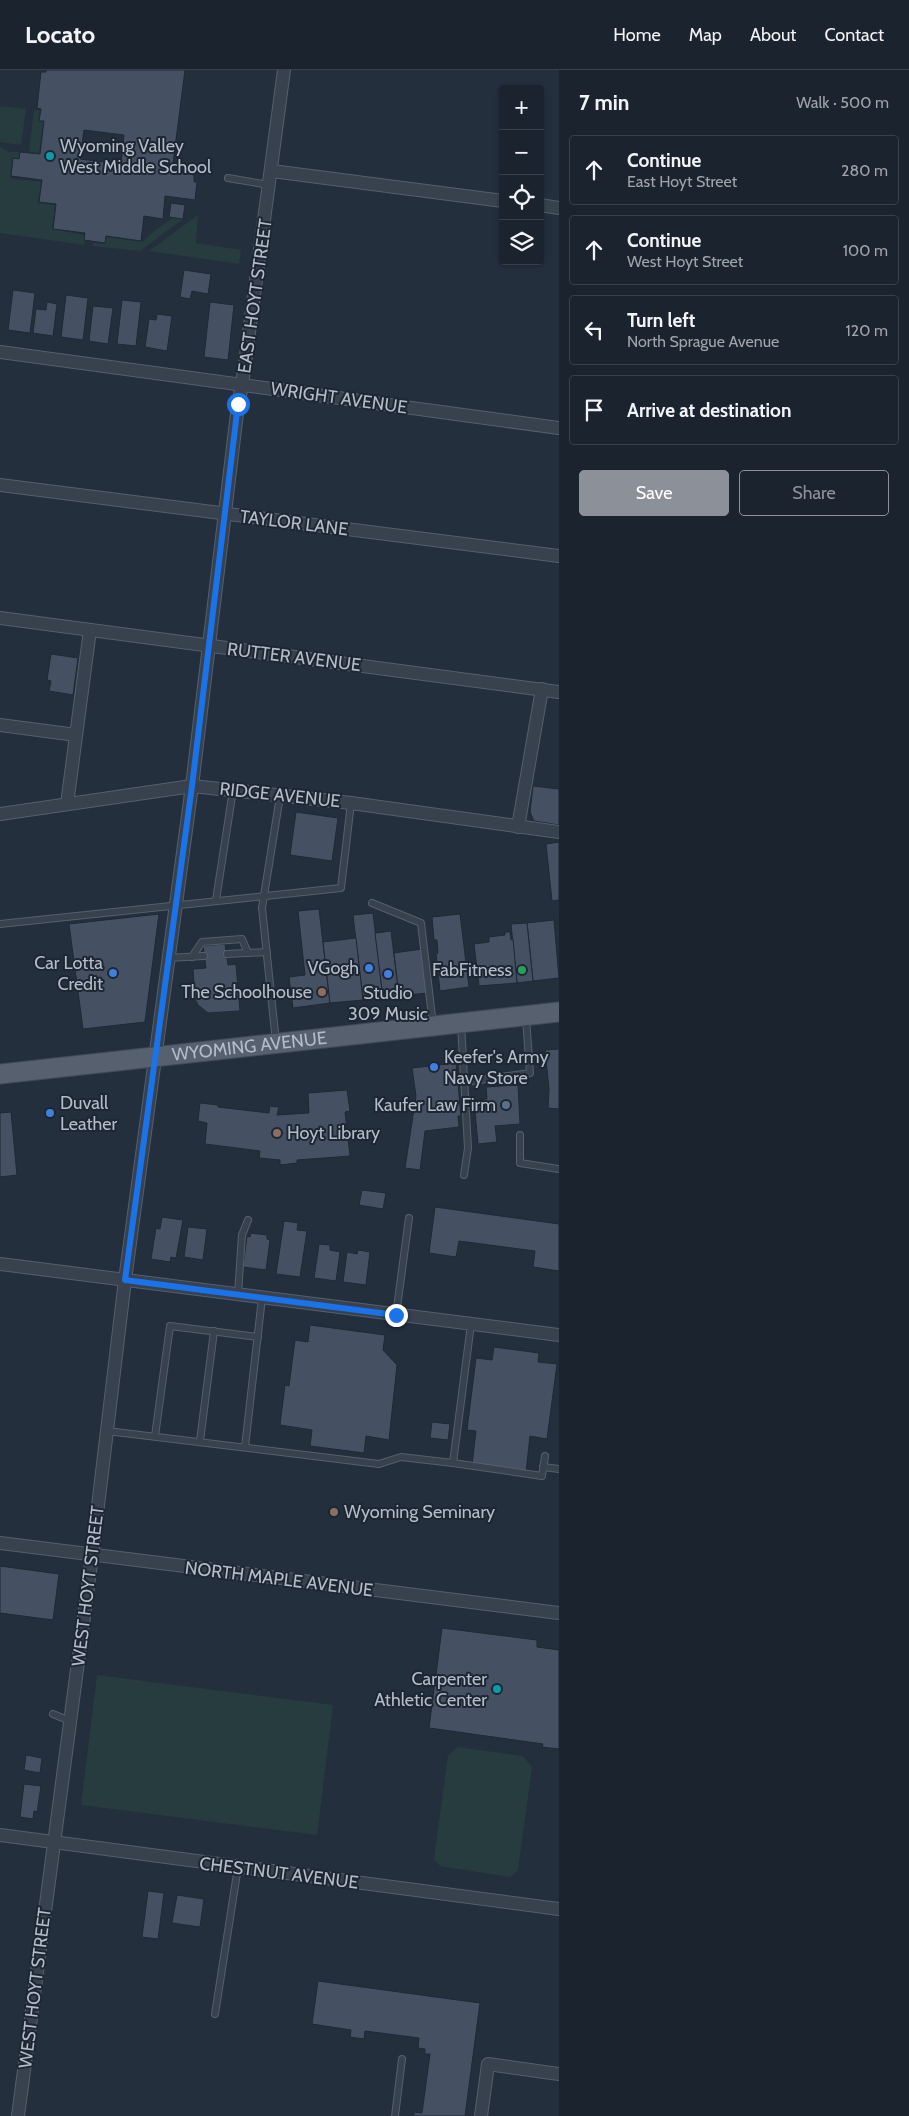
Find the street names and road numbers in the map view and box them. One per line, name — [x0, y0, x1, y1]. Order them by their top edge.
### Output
street label: EAST HOYT STREET — [233, 217, 277, 375]
street label: WRIGHT AVENUE — [269, 378, 409, 418]
street label: TAYLOR LANE — [239, 505, 349, 541]
street label: RUTTER AVENUE — [226, 638, 362, 676]
street label: RIDGE AVENUE — [218, 778, 342, 812]
street label: WYOMING AVENUE — [171, 1027, 328, 1066]
street label: WEST HOYT STREET — [67, 1504, 109, 1668]
street label: NORTH MAPLE AVENUE — [184, 1557, 374, 1601]
street label: CHESTNUT AVENUE — [198, 1852, 360, 1894]
street label: WEST HOYT STREET — [14, 1906, 56, 2070]

